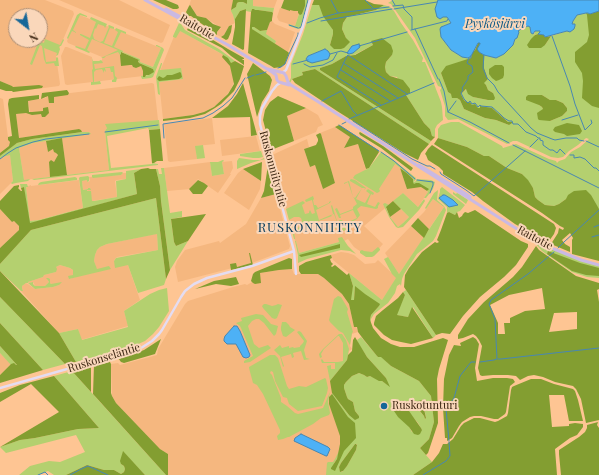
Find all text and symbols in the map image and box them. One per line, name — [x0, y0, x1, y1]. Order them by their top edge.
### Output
north arrow — [8, 8, 48, 48]
street label: Raitotie — [177, 12, 217, 42]
water label: Pyykösjärvi — [465, 17, 525, 31]
text: N — [27, 29, 41, 46]
street label: Ruskonniityntie — [256, 129, 290, 209]
district label: RUSKONNIITTY — [258, 220, 362, 236]
street label: Raitotie — [515, 223, 555, 253]
street label: Ruskonseläntie — [66, 341, 142, 375]
place label: Ruskotunturi — [392, 399, 457, 413]
marker: Ruskotunturi — [379, 401, 389, 411]

